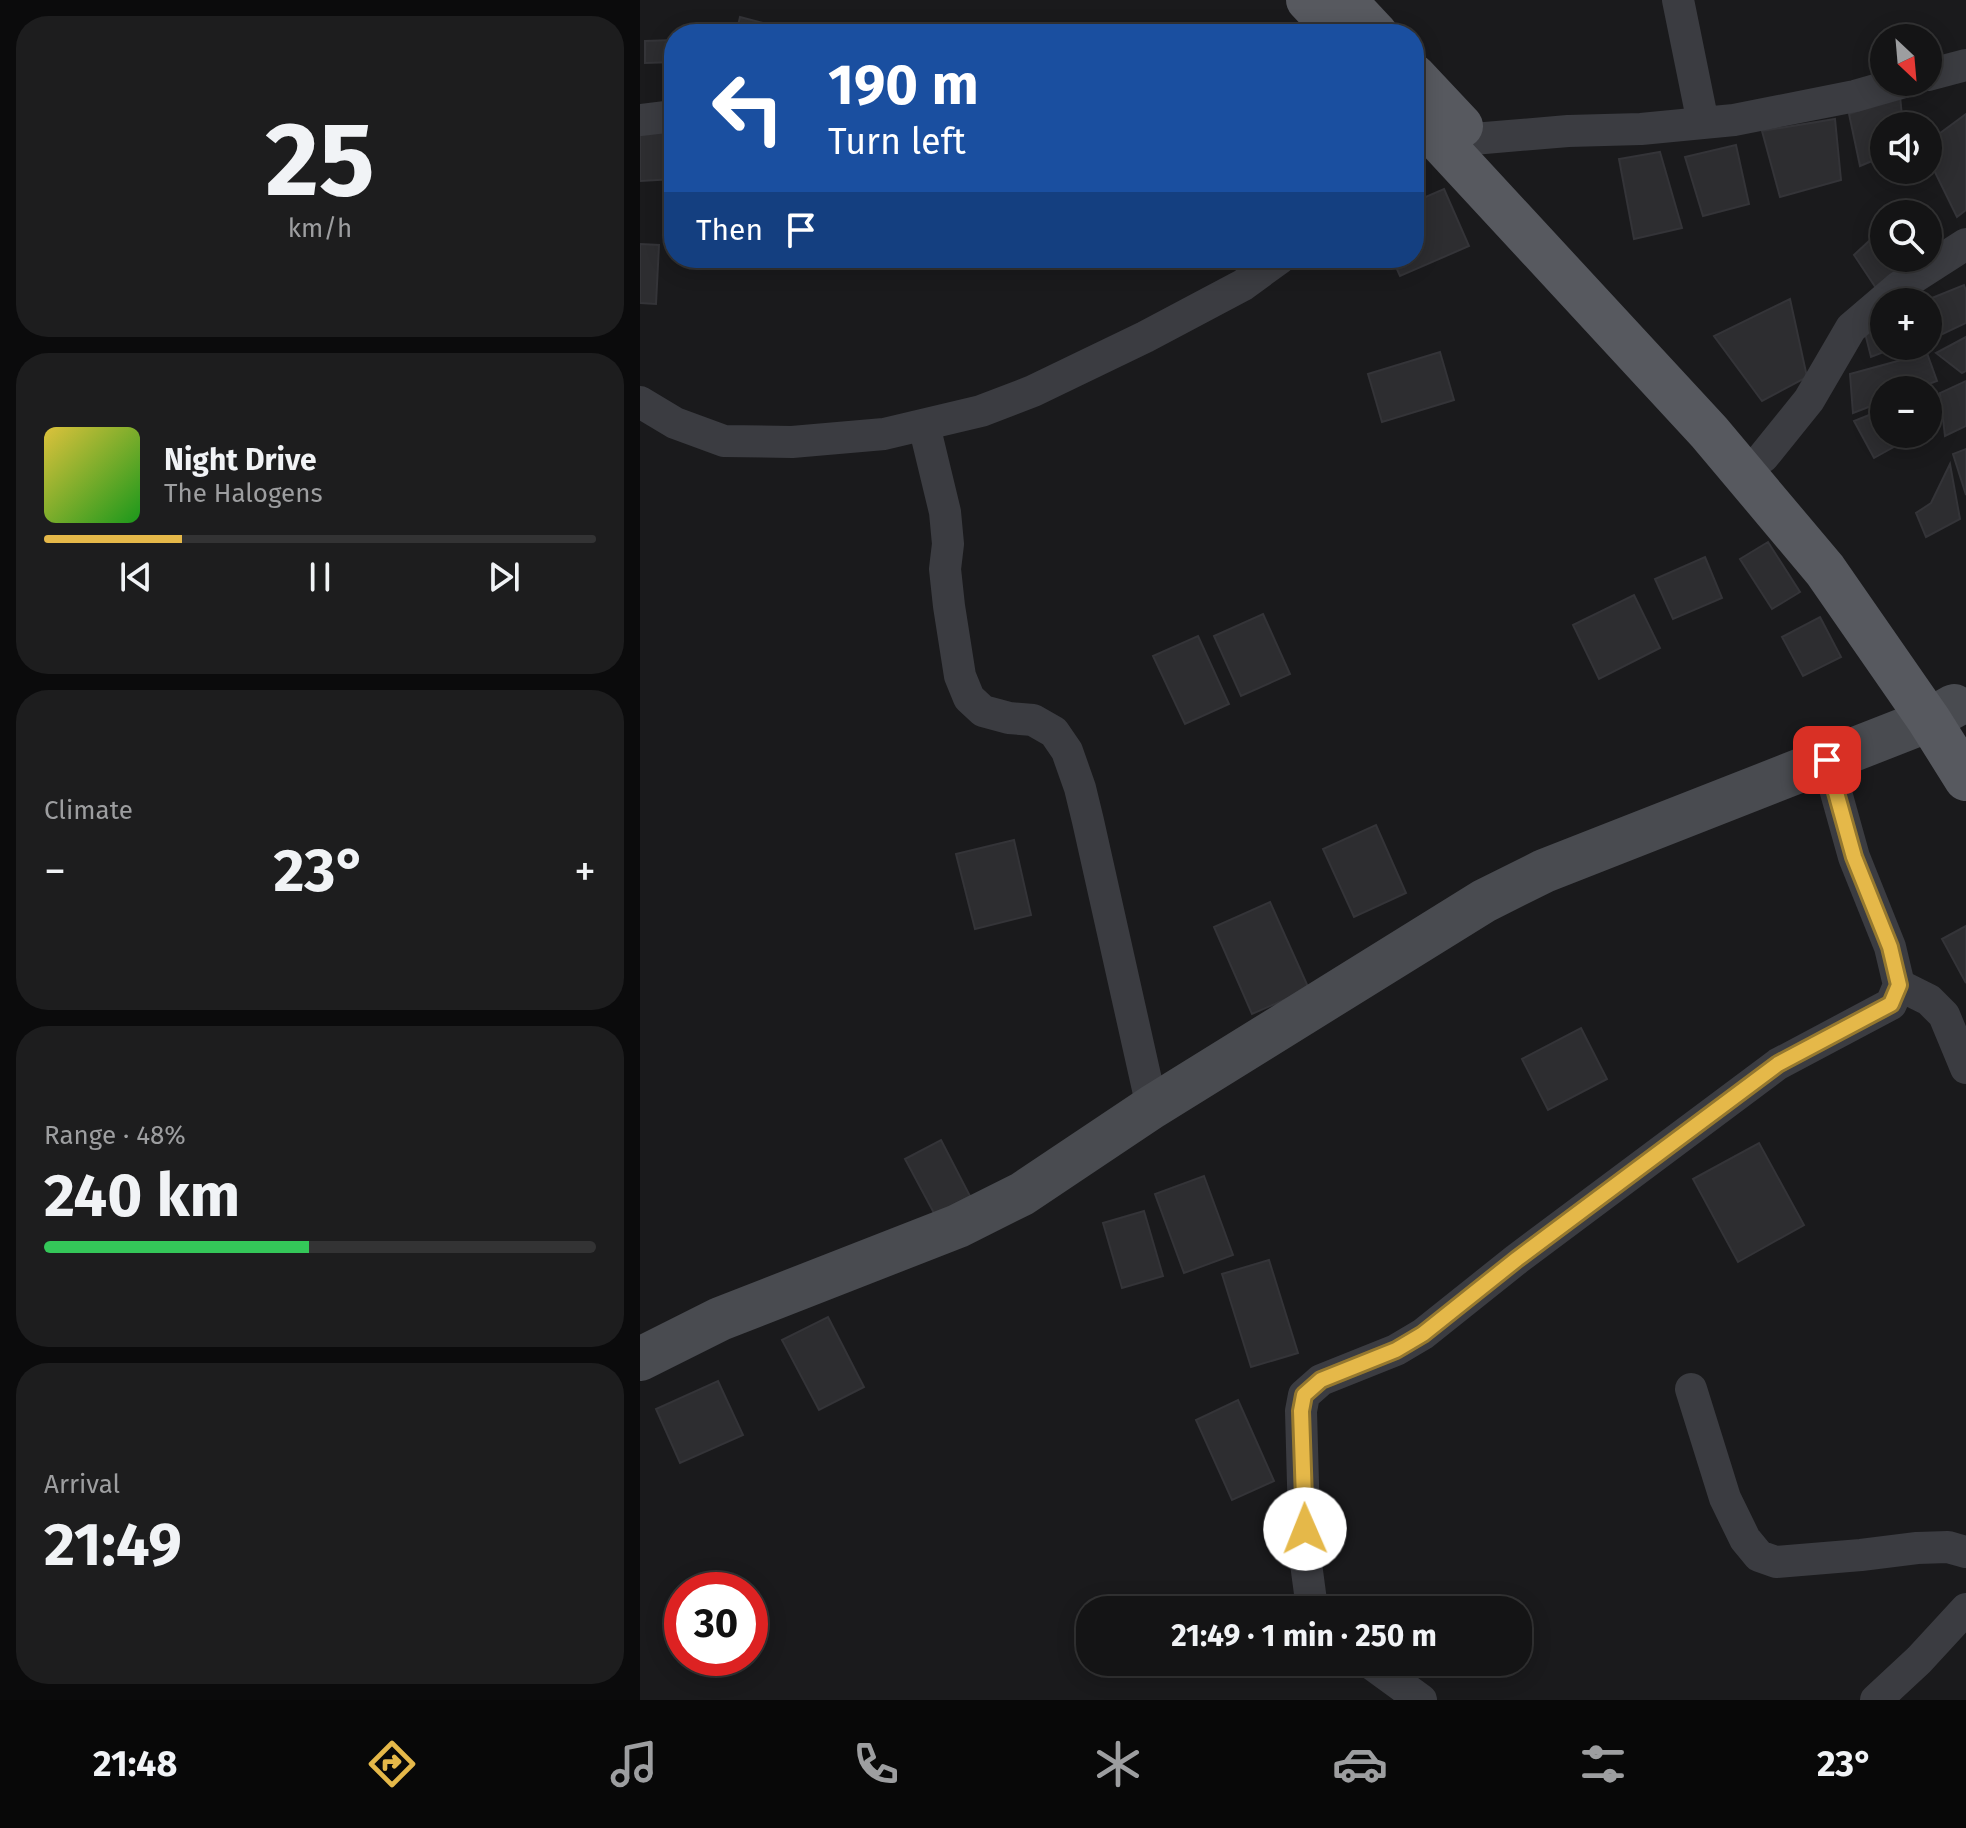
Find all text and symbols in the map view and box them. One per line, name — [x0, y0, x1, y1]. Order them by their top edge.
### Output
north arrow — [1870, 24, 1942, 96]
map controls — [1870, 24, 1942, 448]
text: 190 m — [828, 52, 979, 119]
icon: left — [696, 56, 800, 160]
text: 25 — [265, 98, 375, 223]
button: sound — [1870, 112, 1942, 184]
text: Turn left — [828, 120, 966, 164]
button: search — [1870, 200, 1942, 272]
icon: arrive — [779, 208, 823, 252]
text: Then — [696, 212, 763, 248]
text: km/h — [288, 213, 352, 244]
button: + — [1870, 288, 1942, 360]
button: − — [1870, 376, 1942, 448]
text: Night Drive — [164, 442, 317, 478]
text: The Halogens — [164, 478, 323, 509]
icon: previous — [114, 555, 158, 599]
icon: pause — [298, 555, 342, 599]
icon: next — [482, 555, 526, 599]
pin — [1793, 726, 1861, 794]
icon: arrive — [1805, 738, 1849, 782]
text: Climate — [44, 795, 133, 826]
text: 23° — [273, 835, 367, 907]
text: − — [44, 845, 66, 898]
text: + — [574, 845, 596, 898]
text: Range · 48% — [44, 1120, 186, 1151]
text: 240 km — [44, 1160, 240, 1232]
text: Arrival — [44, 1469, 120, 1500]
position arrow — [1263, 1487, 1347, 1571]
text: 21:49 — [44, 1509, 182, 1581]
speed limit sign: 30 — [664, 1572, 768, 1676]
text: 21:49 · 1 min · 250 m — [1171, 1618, 1437, 1654]
icon: directions — [364, 1736, 420, 1792]
icon: music — [606, 1736, 662, 1792]
icon: phone — [848, 1736, 904, 1792]
icon: climate — [1090, 1736, 1146, 1792]
icon: car — [1332, 1736, 1388, 1792]
icon: filters — [1575, 1736, 1631, 1792]
text: 21:48 — [93, 1742, 177, 1786]
text: 23° — [1817, 1742, 1873, 1786]

